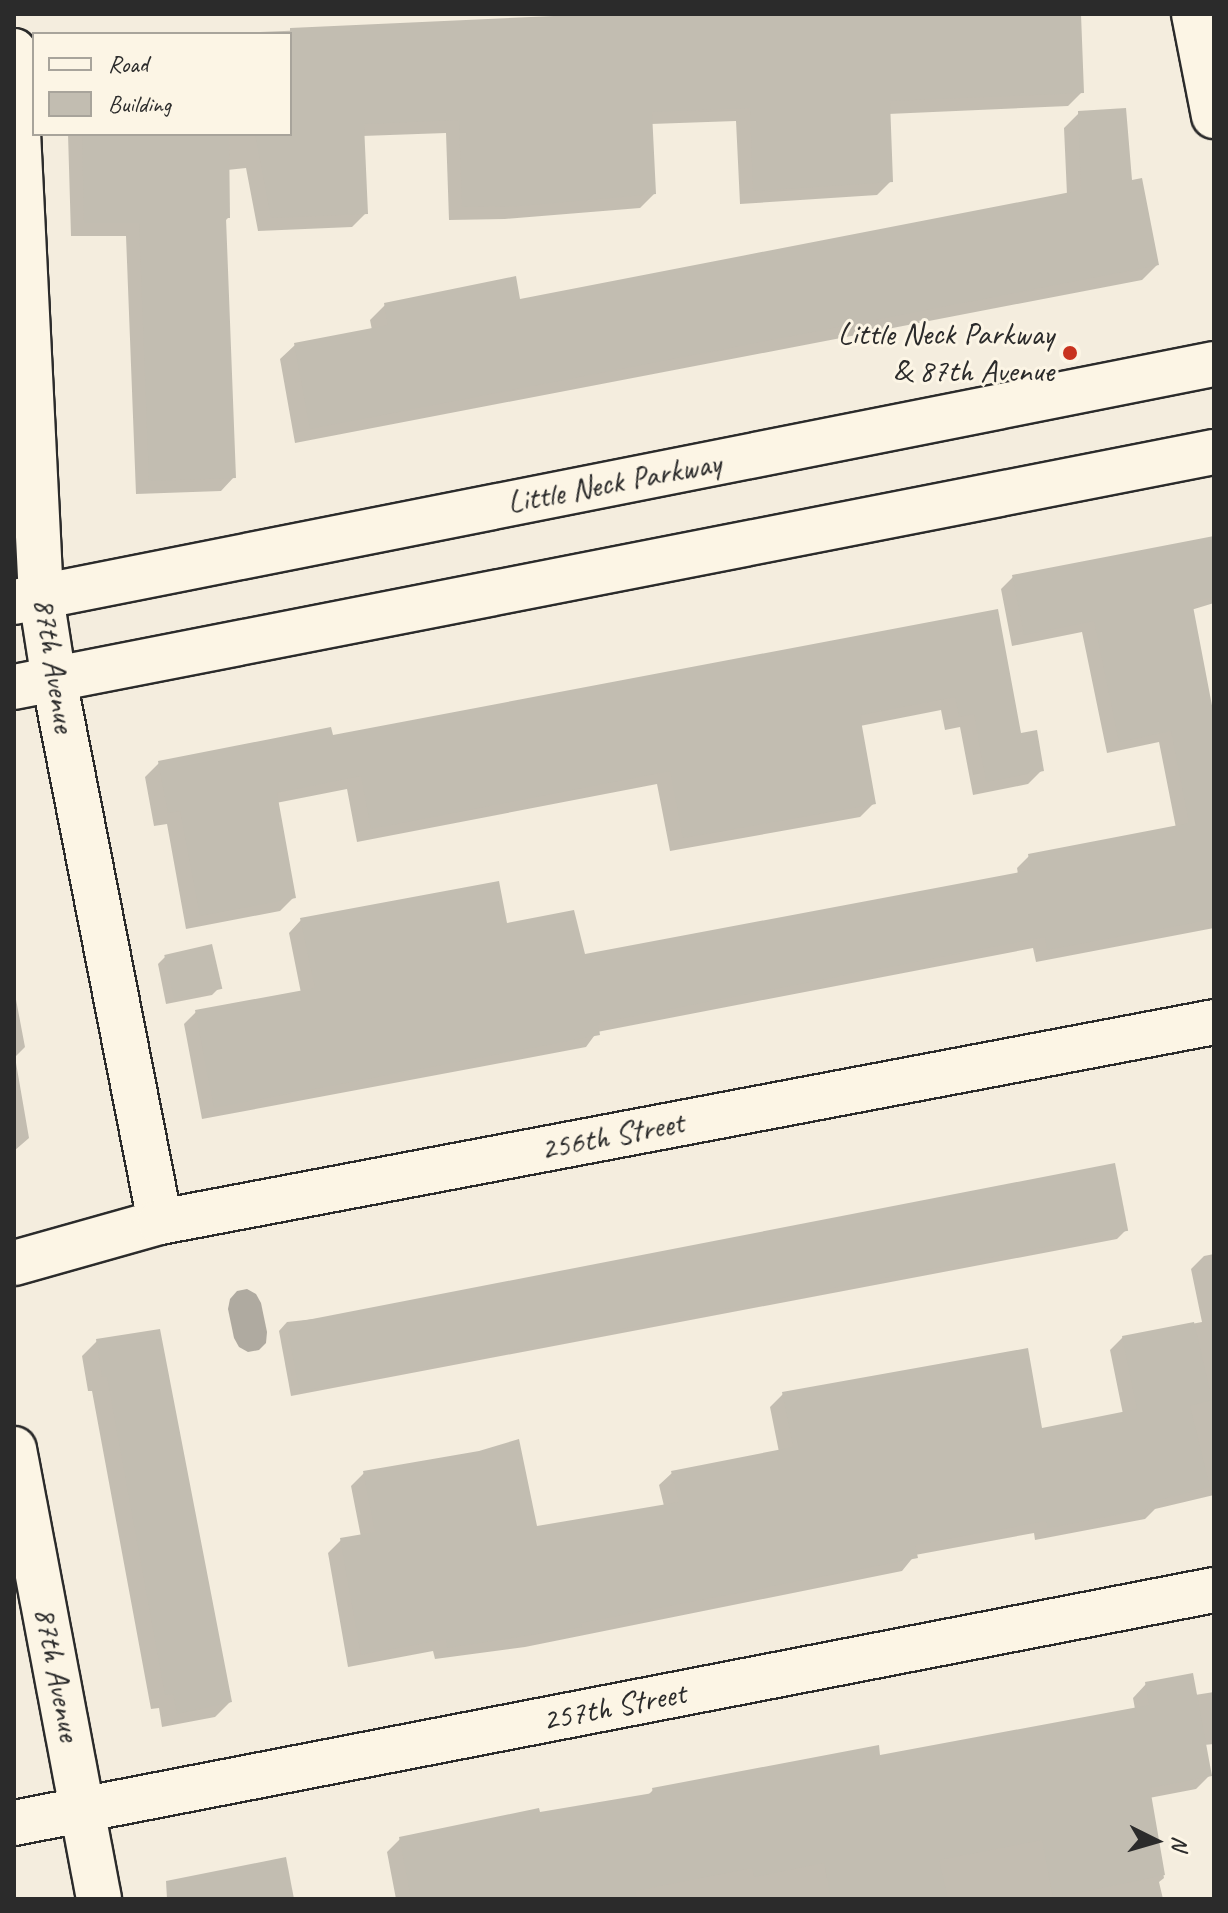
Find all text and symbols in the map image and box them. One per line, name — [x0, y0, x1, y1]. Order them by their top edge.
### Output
legend — [32, 32, 292, 136]
text: Road — [108, 49, 148, 79]
text: Building — [108, 89, 171, 119]
place label: Little Neck Parkway & 87th Avenue — [838, 316, 1054, 391]
marker: Little Neck Parkway & 87th Avenue — [1061, 344, 1079, 362]
street label: Little Neck Parkway — [504, 444, 724, 522]
street label: 87th Avenue — [24, 595, 84, 735]
street label: 256th Street — [537, 1103, 687, 1169]
street label: 87th Avenue — [25, 1604, 89, 1744]
street label: 257th Street — [539, 1674, 689, 1740]
north arrow — [1116, 1801, 1196, 1881]
text: N — [1165, 1835, 1194, 1851]

